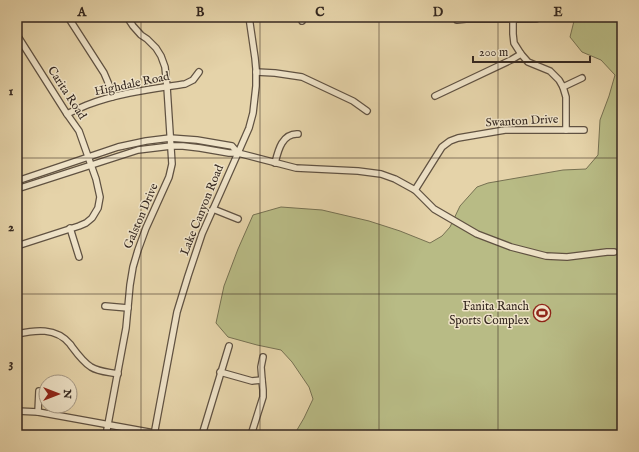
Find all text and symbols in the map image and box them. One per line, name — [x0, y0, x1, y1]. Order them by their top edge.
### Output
text: A — [77, 4, 88, 21]
text: B — [196, 4, 205, 21]
text: C — [315, 4, 325, 21]
text: D — [433, 4, 444, 21]
text: E — [553, 4, 563, 21]
scale bar — [473, 38, 590, 64]
text: 200 m — [479, 45, 508, 60]
street label: Carita Road — [44, 64, 90, 123]
street label: Highdale Road — [93, 69, 172, 99]
text: 1 — [9, 83, 14, 100]
street label: Swanton Drive — [485, 112, 559, 130]
street label: Lake Canyon Road — [177, 162, 227, 258]
street label: Galston Drive — [120, 181, 162, 251]
text: 2 — [8, 219, 14, 236]
place label: Fanita Ranch Sports Complex — [449, 299, 530, 329]
sports icon: Fanita Ranch Sports Complex — [532, 303, 552, 323]
text: 3 — [9, 355, 14, 372]
north arrow — [38, 374, 78, 414]
text: N — [60, 388, 74, 399]

